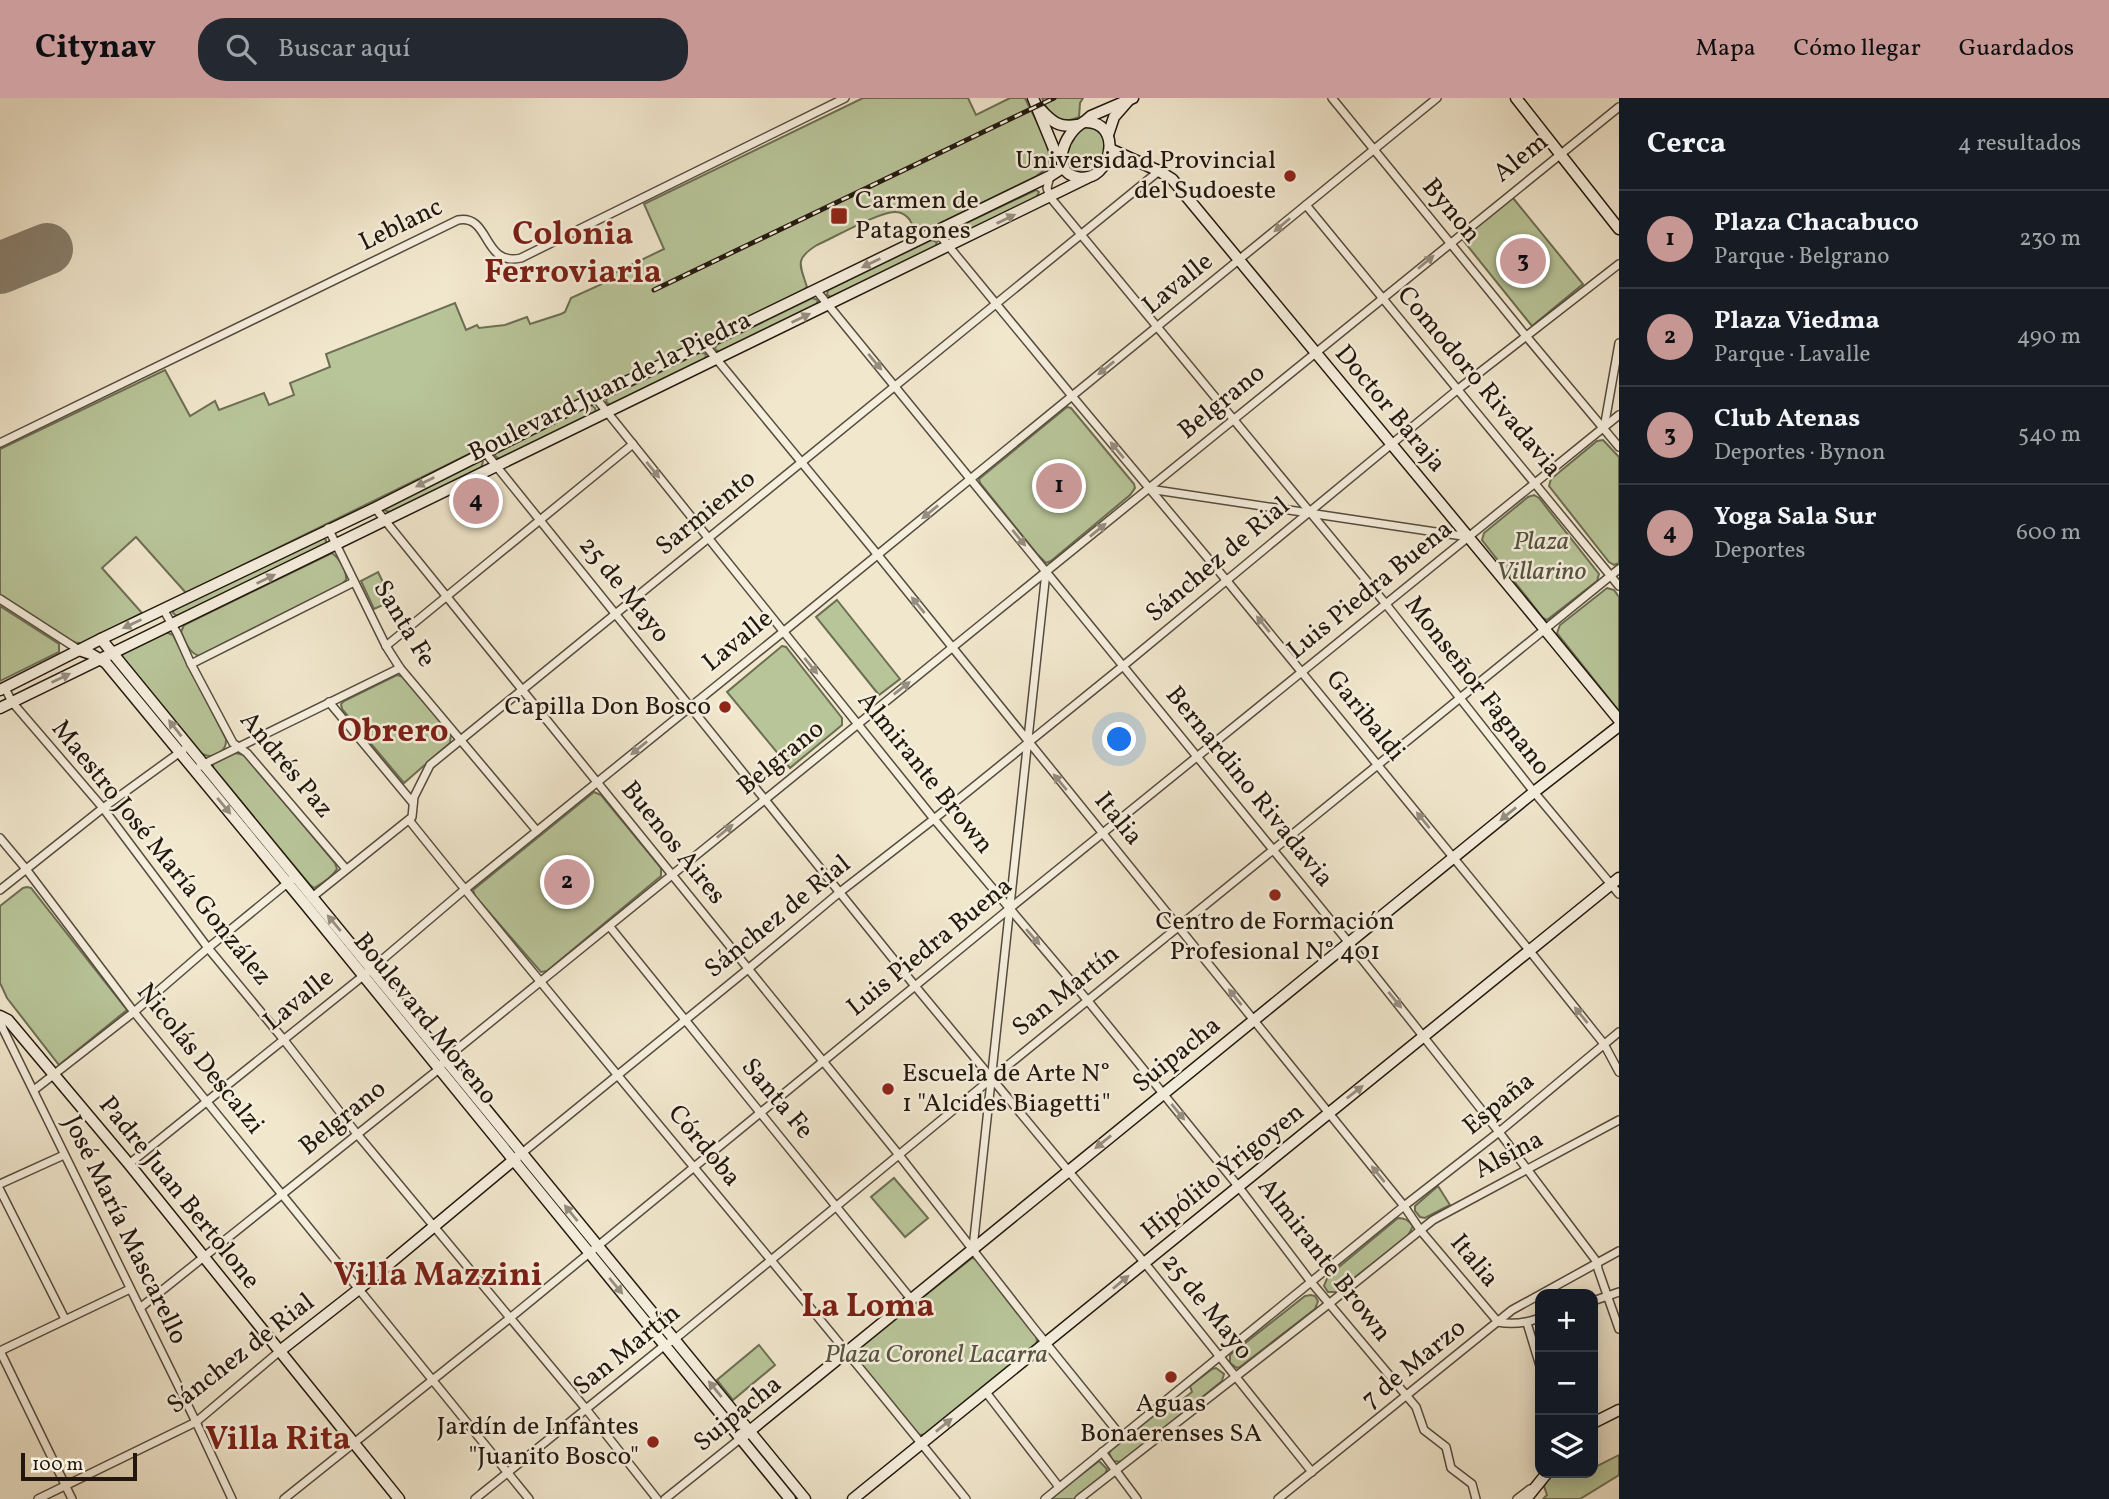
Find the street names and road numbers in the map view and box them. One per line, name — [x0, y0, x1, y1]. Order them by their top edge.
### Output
street label: Alem — [1486, 125, 1556, 191]
street label: Bynon — [1413, 171, 1489, 251]
street label: Leblanc — [353, 189, 449, 261]
street label: Lavalle — [1135, 244, 1221, 324]
street label: Comodoro Rivadavia — [1388, 279, 1570, 485]
street label: Boulevard Juan de la Piedra — [462, 303, 758, 471]
street label: Doctor Baraja — [1326, 337, 1454, 481]
street label: Belgrano — [1171, 356, 1273, 448]
street label: Sarmiento — [648, 461, 764, 565]
street label: Sánchez de Rial — [1138, 489, 1298, 631]
street label: Luis Piedra Buena — [1279, 512, 1461, 668]
street label: 25 de Mayo — [570, 529, 678, 651]
street label: Santa Fe — [364, 574, 444, 674]
street label: Monseñor Fagnano — [1395, 589, 1559, 783]
street label: Lavalle — [695, 601, 781, 681]
street label: Garibaldi — [1317, 663, 1413, 769]
street label: Bernardino Rivadavia — [1157, 679, 1341, 895]
street label: Almirante Brown — [848, 684, 1002, 862]
street label: Andrés Paz — [231, 704, 341, 826]
street label: Belgrano — [730, 712, 832, 804]
street label: Maestro José María González — [42, 713, 280, 993]
street label: Buenos Aires — [612, 774, 734, 912]
street label: Italia — [1085, 784, 1151, 854]
street label: Sánchez de Rial — [697, 847, 859, 987]
street label: Luis Piedra Buena — [839, 869, 1021, 1025]
street label: Boulevard Moreno — [344, 925, 506, 1113]
street label: San Martín — [1005, 937, 1127, 1045]
street label: Lavalle — [256, 960, 342, 1040]
street label: Nicolás Descalzi — [128, 976, 272, 1142]
street label: Suipacha — [1125, 1008, 1229, 1102]
street label: Santa Fe — [732, 1051, 822, 1147]
street label: España — [1455, 1064, 1543, 1144]
street label: Belgrano — [292, 1072, 394, 1164]
street label: Padre Juan Bertolone — [90, 1089, 268, 1297]
street label: Hipólito Yrigoyen — [1134, 1095, 1312, 1249]
street label: Córdoba — [659, 1097, 749, 1195]
street label: José María Mascarello — [54, 1110, 196, 1350]
street label: Alsina — [1468, 1122, 1550, 1188]
street label: Almirante Brown — [1249, 1171, 1399, 1349]
street label: Italia — [1441, 1227, 1507, 1295]
street label: 25 de Mayo — [1153, 1246, 1261, 1368]
street label: Sánchez de Rial — [160, 1285, 322, 1423]
street label: San Martín — [566, 1296, 688, 1404]
street label: 7 de Marzo — [1354, 1311, 1474, 1417]
street label: Suipacha — [686, 1367, 790, 1461]

